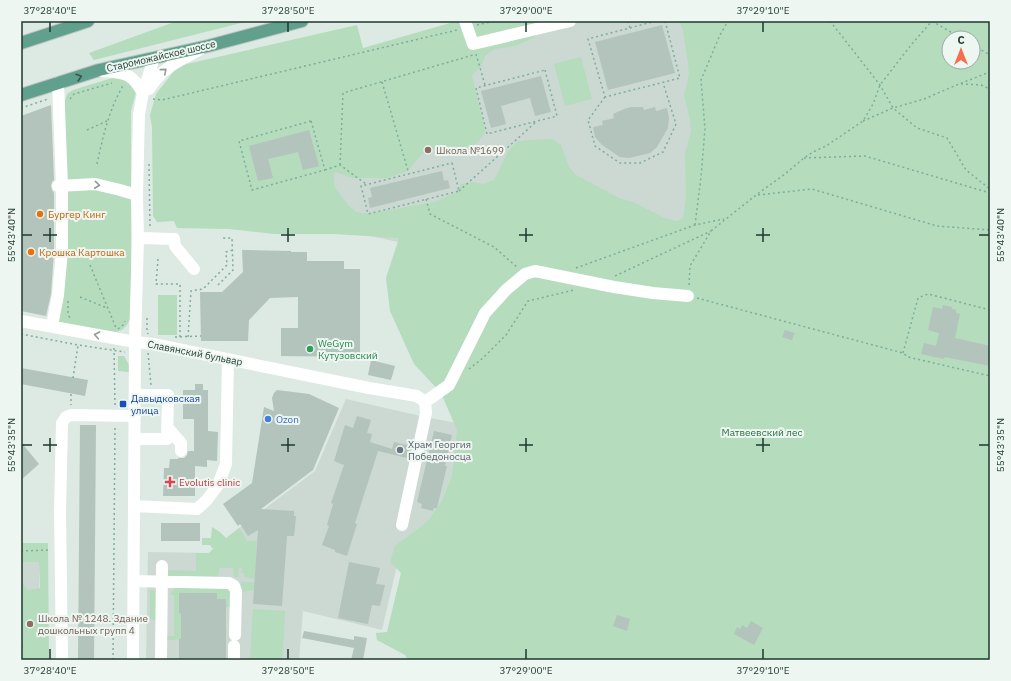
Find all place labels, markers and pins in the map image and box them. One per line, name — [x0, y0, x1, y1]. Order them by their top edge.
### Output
place label: Школа №1699 — [436, 144, 504, 157]
marker: Школа №1699 — [423, 145, 433, 155]
place label: Бургер Кинг — [48, 208, 106, 221]
marker: Бургер Кинг — [35, 209, 45, 219]
place label: Крошка Картошка — [39, 246, 125, 259]
marker: Крошка Картошка — [26, 247, 36, 257]
place label: WeGym Кутузовский — [318, 337, 378, 362]
marker: WeGym Кутузовский — [305, 344, 315, 354]
place label: Давыдковская улица — [131, 392, 200, 417]
marker: Давыдковская улица — [118, 399, 128, 409]
place label: Ozon — [276, 413, 299, 426]
marker: Ozon — [263, 414, 273, 424]
place label: Храм Георгия Победоносца — [408, 438, 472, 463]
marker: Храм Георгия Победоносца — [395, 445, 405, 455]
marker: Evolutis clinic — [164, 476, 176, 488]
place label: Evolutis clinic — [179, 476, 240, 489]
place label: Школа № 1248. Здание дошкольных групп 4 — [38, 612, 148, 637]
marker: Школа № 1248. Здание дошкольных групп 4 — [25, 619, 35, 629]

